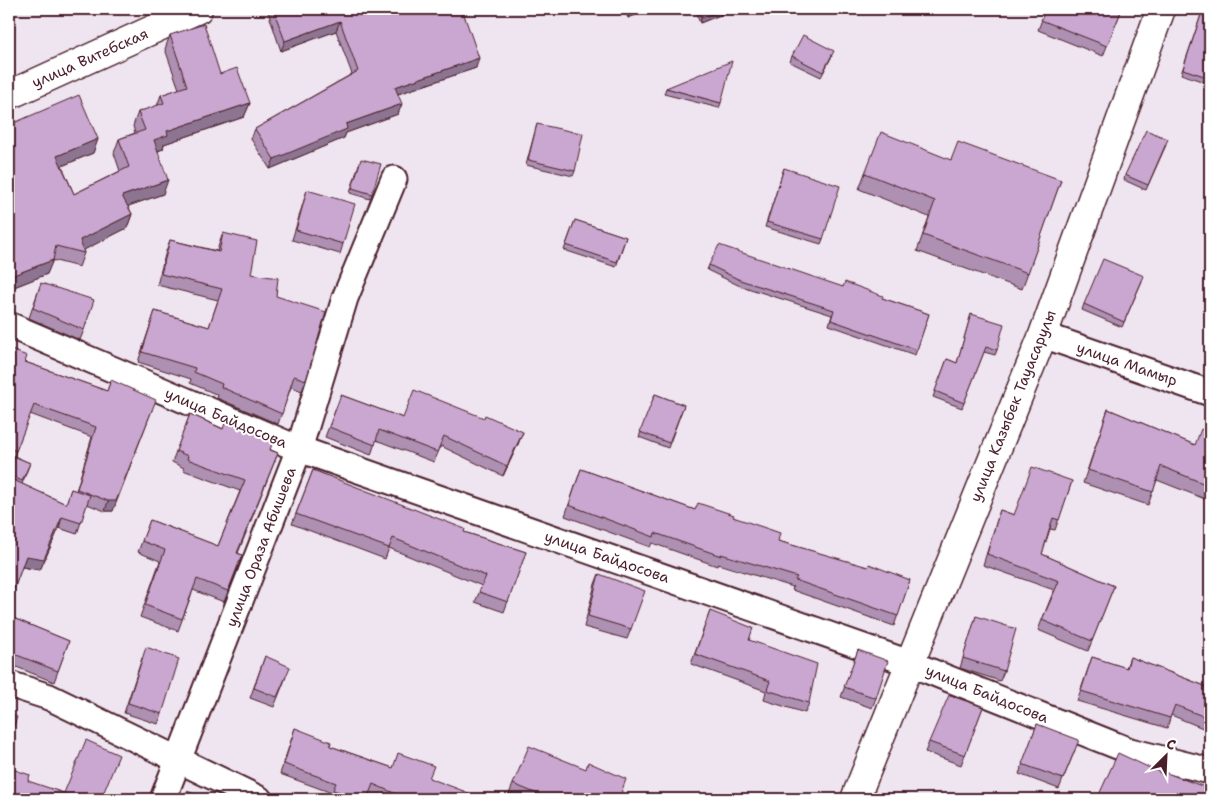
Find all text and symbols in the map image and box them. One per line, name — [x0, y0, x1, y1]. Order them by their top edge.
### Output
street label: улица Витебская — [29, 23, 151, 93]
street label: улица Казыбек Тауасарулы — [965, 307, 1061, 505]
street label: улица Мамыр — [1074, 337, 1180, 391]
street label: улица Байдосова — [162, 383, 291, 453]
street label: улица Ораза Абишева — [221, 464, 301, 630]
street label: улица Байдосова — [542, 526, 673, 588]
street label: улица Байдосова — [923, 660, 1052, 728]
north arrow — [1142, 730, 1192, 780]
text: С — [1164, 734, 1179, 754]

